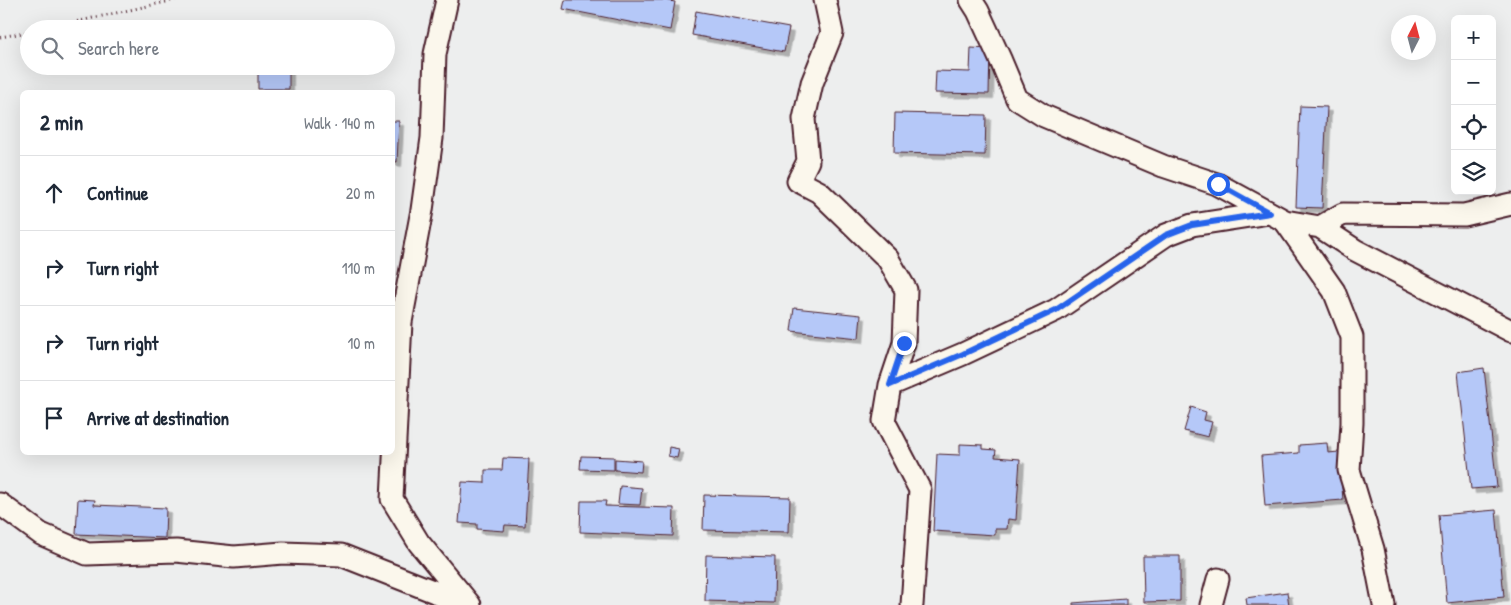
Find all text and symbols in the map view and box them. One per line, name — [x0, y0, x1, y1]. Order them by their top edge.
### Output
north arrow — [1391, 15, 1436, 60]
map controls — [1451, 15, 1496, 195]
button: + — [1451, 15, 1496, 60]
search box — [20, 20, 395, 75]
icon: search — [38, 34, 66, 62]
text: Search here — [78, 35, 159, 61]
button: − — [1451, 60, 1496, 105]
button: locate — [1451, 105, 1496, 150]
text: 2 min — [40, 108, 83, 137]
text: Walk · 140 m — [304, 112, 375, 134]
button: layers — [1451, 150, 1496, 195]
route start — [1207, 173, 1230, 196]
icon: ahead — [40, 179, 68, 207]
text: Continue — [87, 180, 148, 206]
text: 20 m — [346, 182, 375, 204]
icon: right — [40, 254, 68, 282]
text: Turn right — [87, 255, 158, 281]
text: 110 m — [342, 257, 375, 279]
icon: right — [40, 329, 68, 357]
text: Turn right — [87, 330, 158, 356]
text: 10 m — [347, 332, 375, 354]
route end — [893, 332, 916, 355]
icon: arrive — [40, 404, 68, 432]
text: Arrive at destination — [87, 405, 229, 431]

